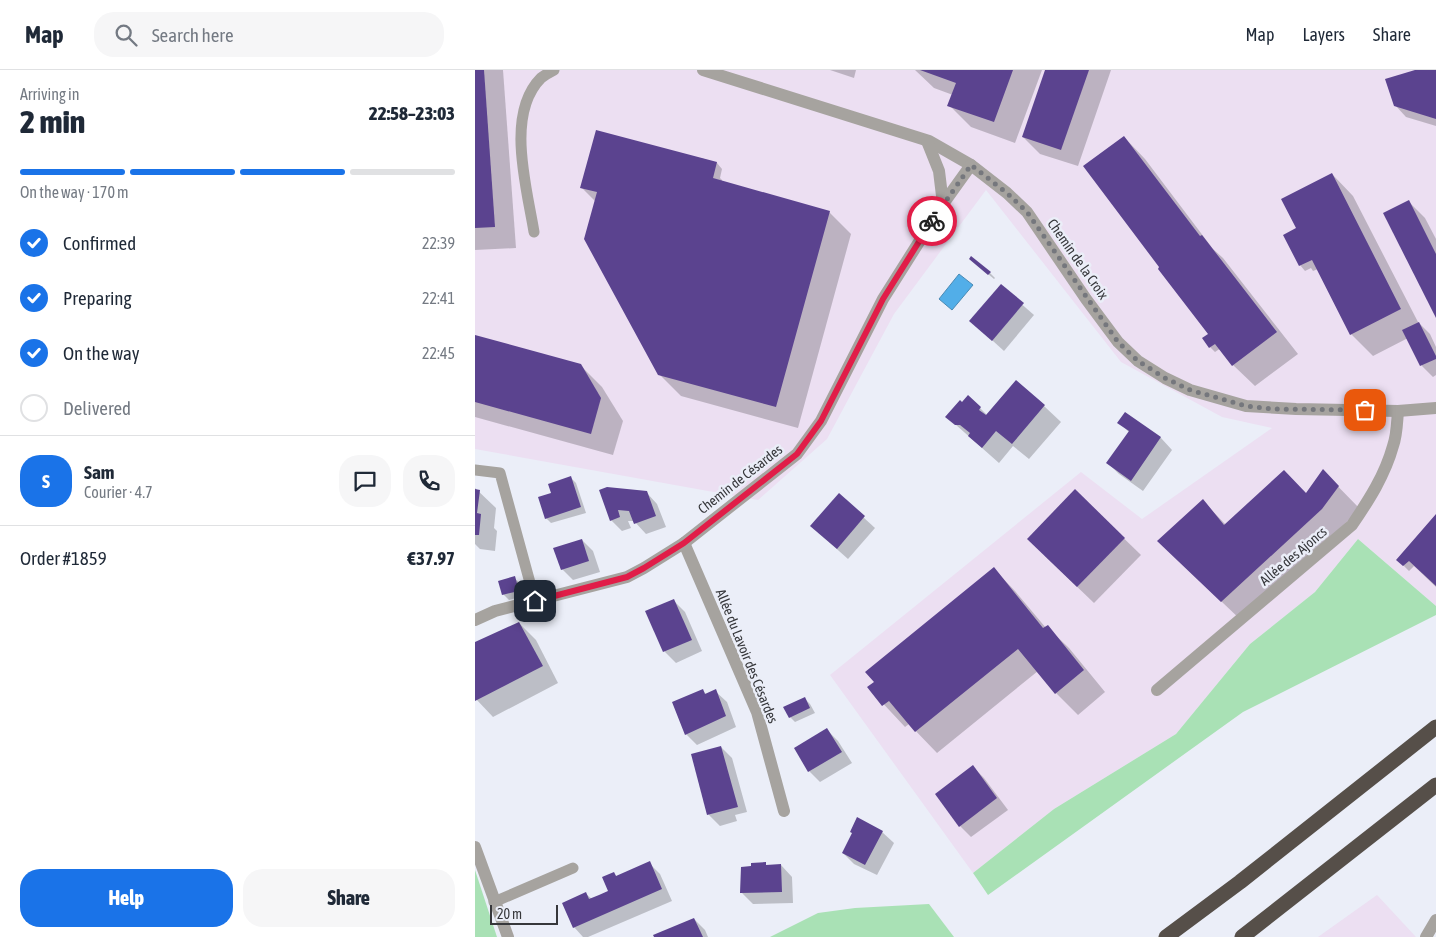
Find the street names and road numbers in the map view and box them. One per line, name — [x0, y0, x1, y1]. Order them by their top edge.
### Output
street label: Chemin de la Croix — [1044, 216, 1112, 303]
street label: Chemin de Césardes — [695, 441, 785, 517]
street label: Allée des Ajoncs — [1256, 523, 1330, 589]
street label: Allée du Lavoir des Césardes — [713, 586, 781, 726]

